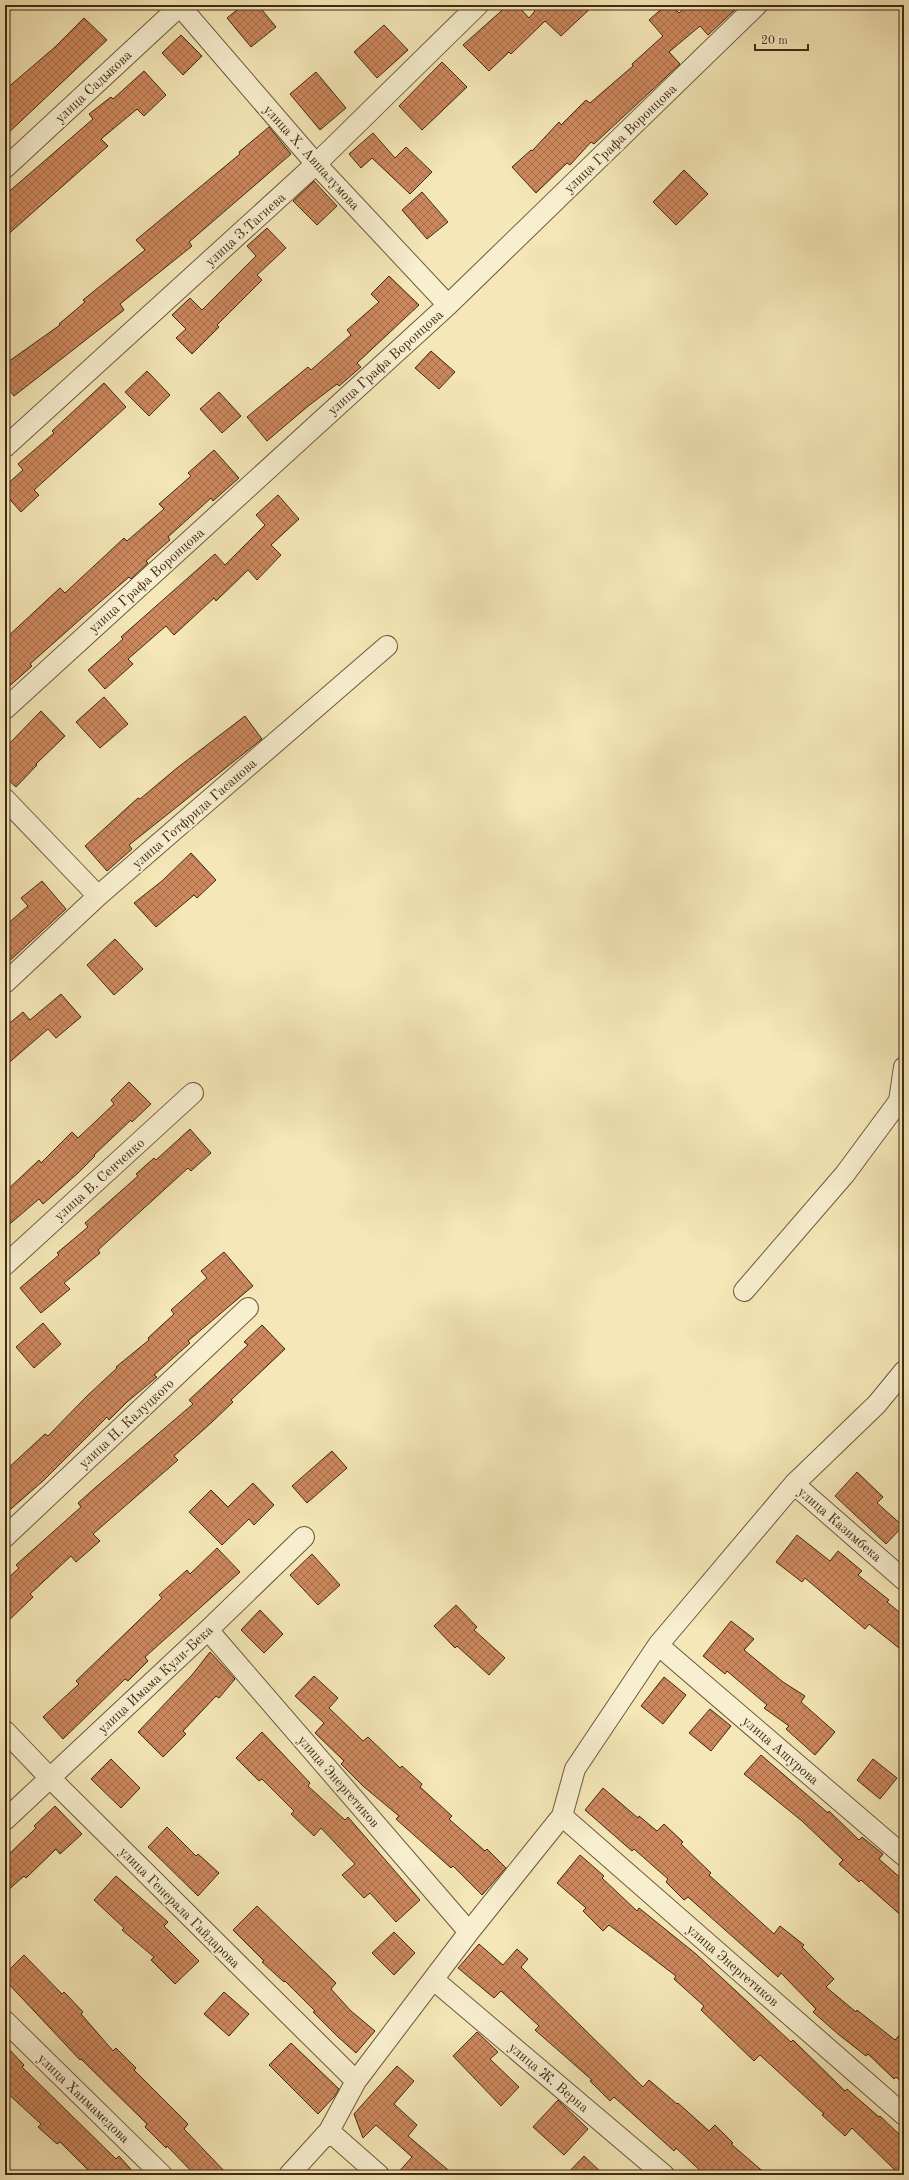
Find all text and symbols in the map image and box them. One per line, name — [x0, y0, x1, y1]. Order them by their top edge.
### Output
scale bar — [755, 26, 808, 52]
text: 20 m — [761, 35, 788, 47]
street label: улица Садыкова — [53, 48, 135, 126]
street label: улица Графа Воронцова — [562, 82, 680, 197]
street label: улица Х. Авшалумова — [260, 102, 362, 213]
street label: улица З.Тагиева — [203, 190, 288, 269]
street label: улица Графа Воронцова — [325, 307, 447, 419]
street label: улица Графа Воронцова — [86, 525, 208, 637]
street label: улица Готфрида Гасанова — [130, 756, 260, 872]
street label: улица В. Сенченко — [52, 1136, 147, 1224]
street label: улица Н. Калуцкого — [77, 1376, 177, 1471]
street label: улица Казимбека — [795, 1485, 884, 1565]
street label: улица Имама Кули-Бека — [96, 1623, 216, 1736]
street label: улица Ашурова — [739, 1714, 821, 1788]
street label: улица Энергетиков — [295, 1733, 382, 1830]
street label: улица Генерала Гайдарова — [116, 1844, 243, 1971]
street label: улица Энергетиков — [684, 1922, 781, 2009]
street label: улица Ж. Верна — [506, 2040, 591, 2115]
street label: улица Ханмамедова — [35, 2051, 132, 2146]

